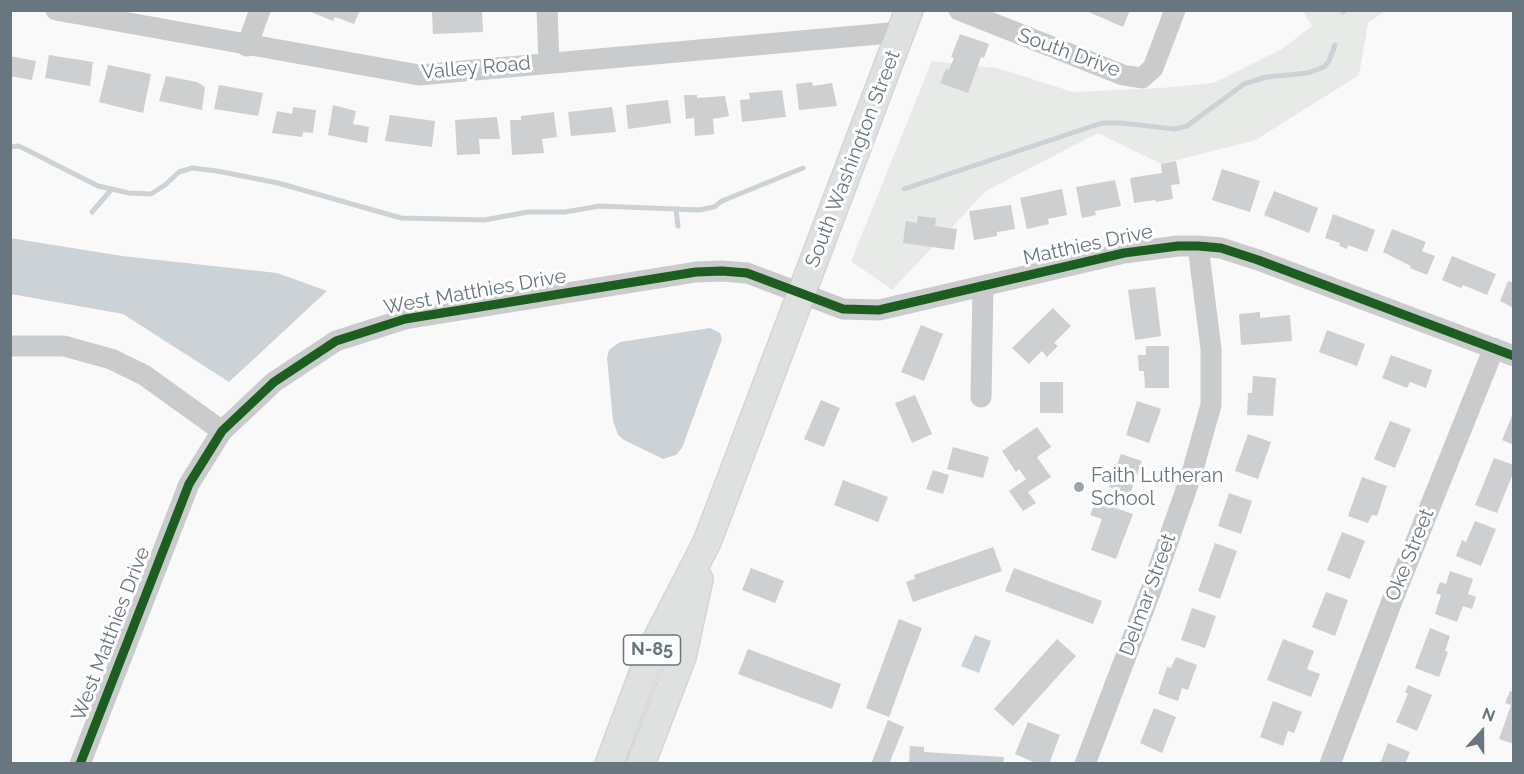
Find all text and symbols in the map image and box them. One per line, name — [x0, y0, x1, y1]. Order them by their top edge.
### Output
street label: South Drive — [1015, 23, 1123, 83]
street label: South Washington Street — [800, 47, 906, 271]
street label: Valley Road — [420, 51, 532, 85]
street label: Matthies Drive — [1021, 220, 1155, 270]
street label: West Matthies Drive — [382, 264, 568, 320]
place label: Faith Lutheran School — [1091, 464, 1223, 511]
marker: Faith Lutheran School — [1072, 480, 1086, 494]
street label: Oke Street — [1381, 505, 1439, 605]
street label: Delmar Street — [1115, 531, 1181, 659]
street label: West Matthies Drive — [67, 543, 155, 725]
road number: N-85 — [624, 635, 680, 665]
north arrow — [1452, 702, 1512, 762]
text: N — [1480, 704, 1498, 726]

